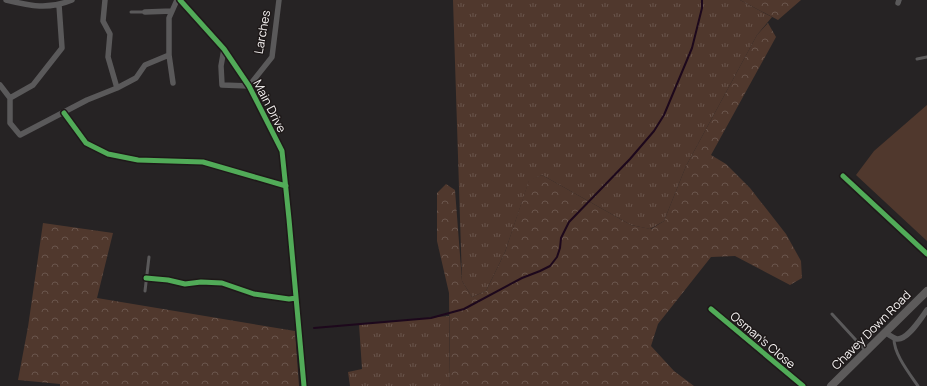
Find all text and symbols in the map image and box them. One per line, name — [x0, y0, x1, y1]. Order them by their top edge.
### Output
street label: Larches — [250, 9, 274, 55]
street label: Main Drive — [249, 77, 291, 135]
street label: Chavey Down Road — [828, 287, 914, 373]
street label: Osman's Close — [727, 308, 799, 372]

